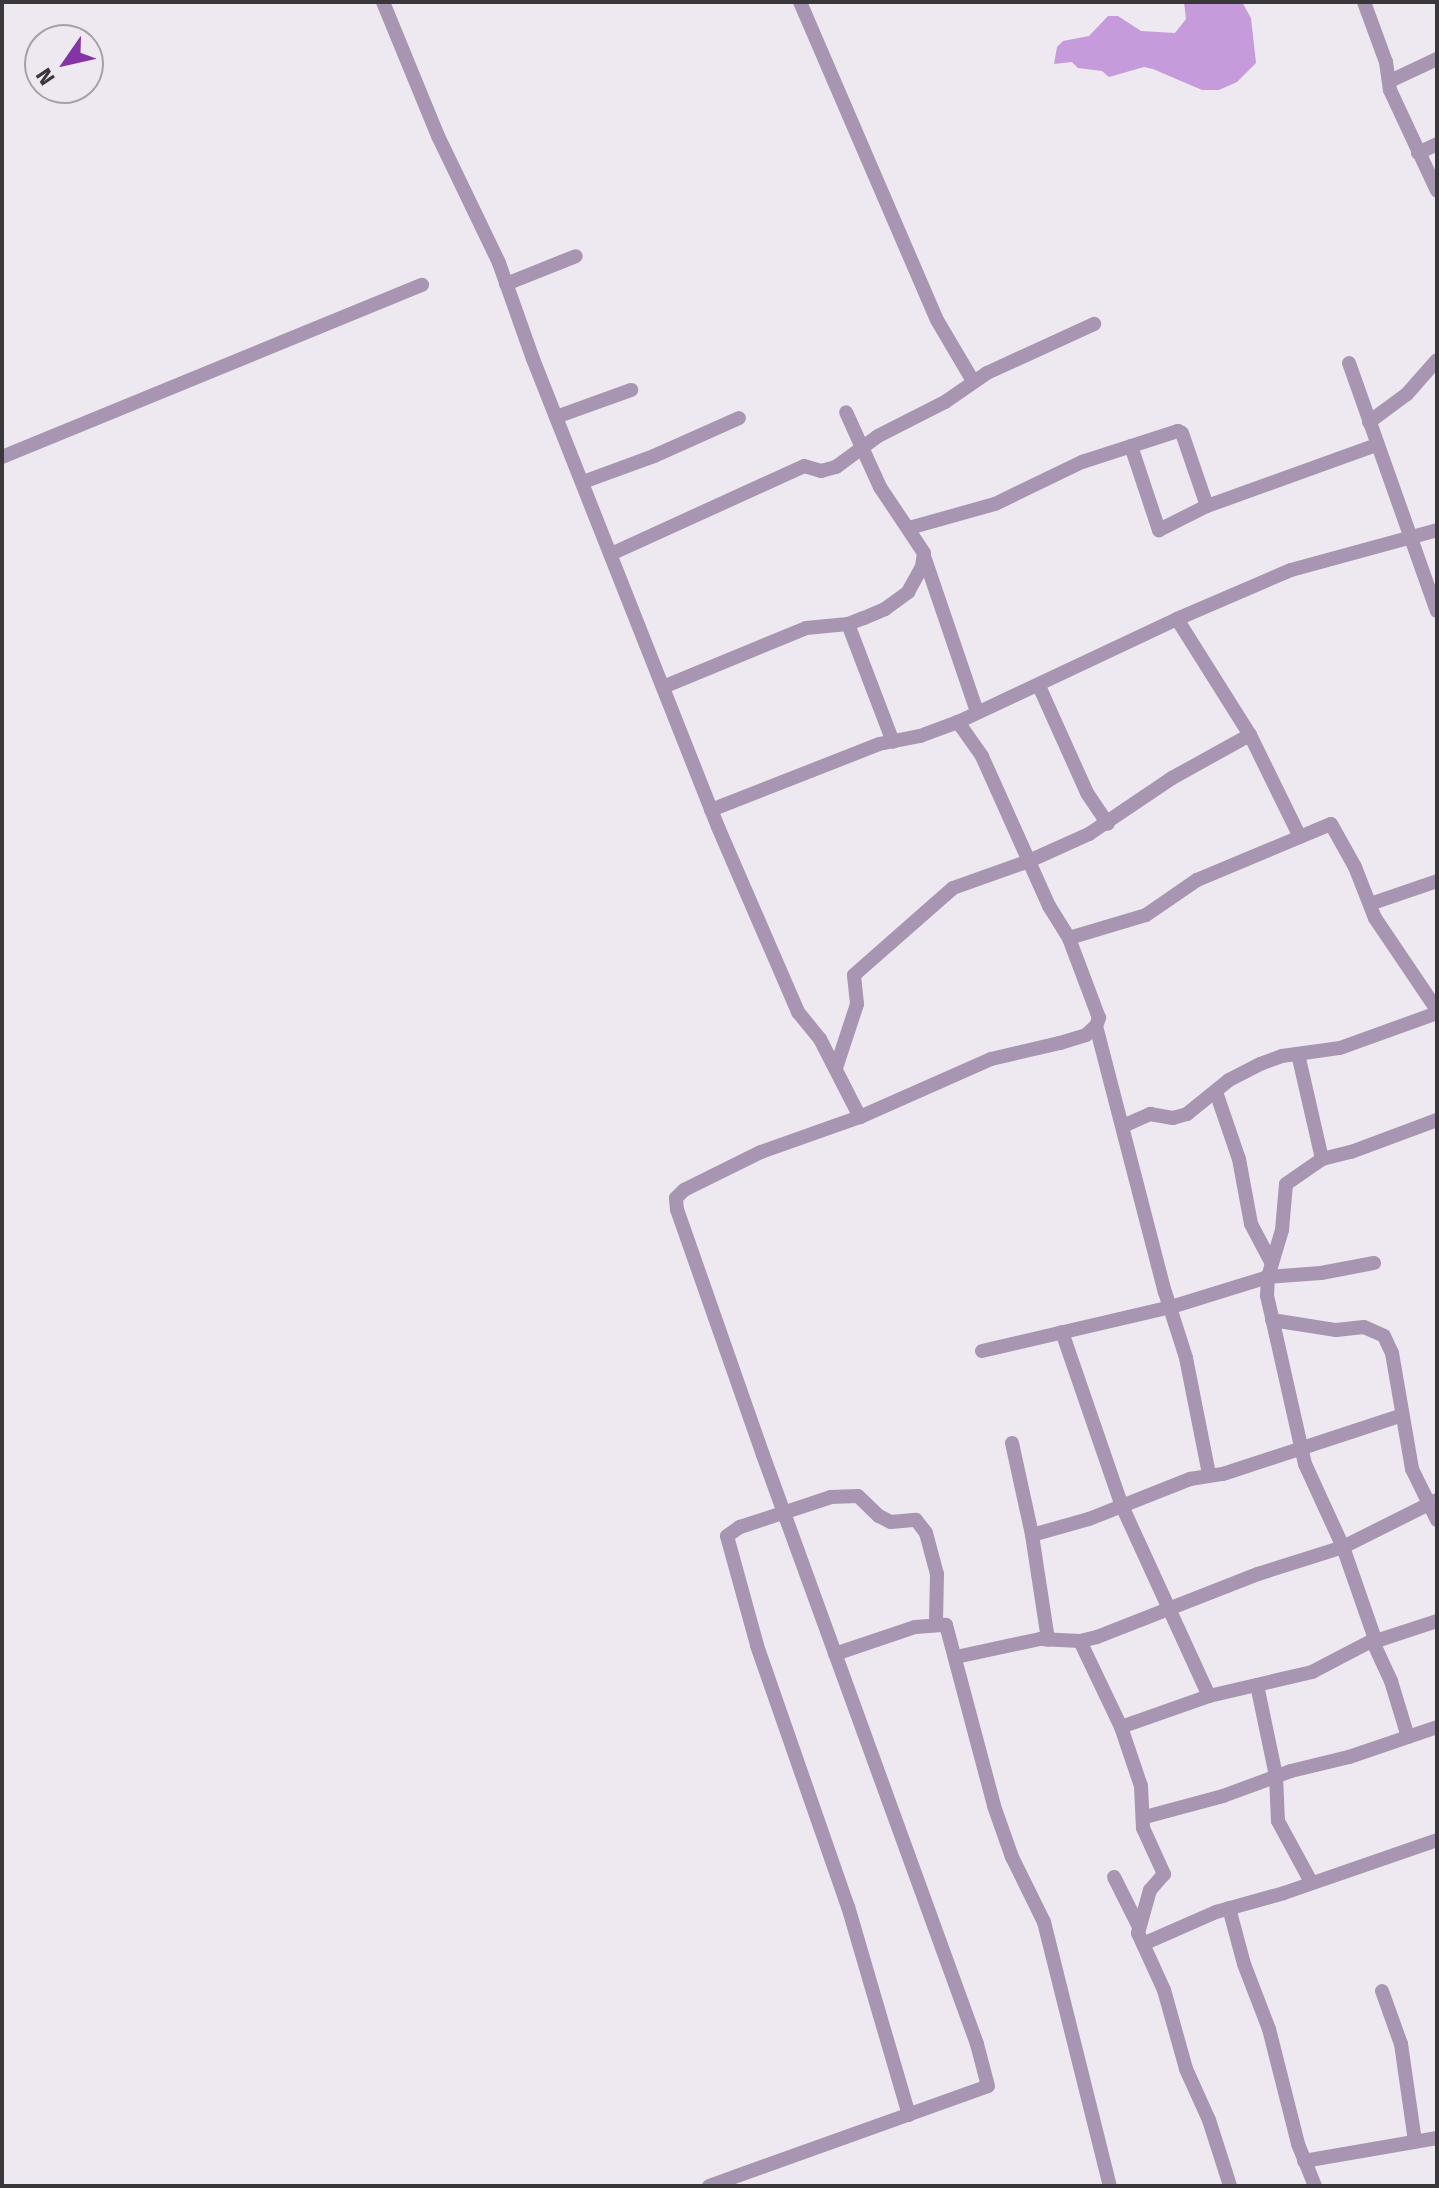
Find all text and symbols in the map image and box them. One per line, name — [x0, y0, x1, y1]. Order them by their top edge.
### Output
north arrow — [24, 24, 104, 104]
text: N — [30, 63, 61, 90]

